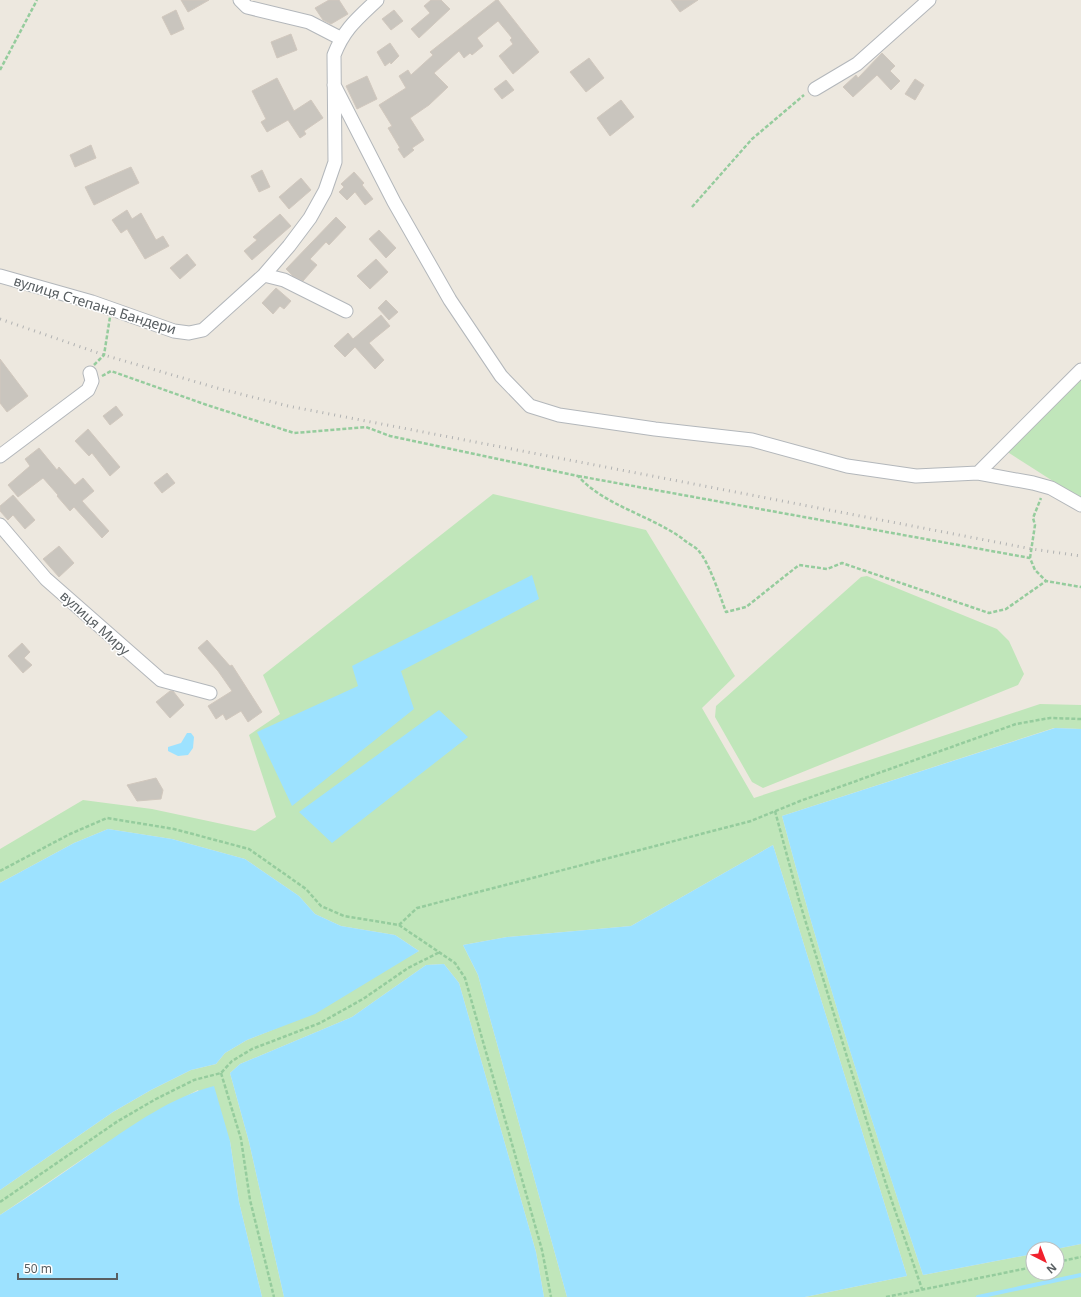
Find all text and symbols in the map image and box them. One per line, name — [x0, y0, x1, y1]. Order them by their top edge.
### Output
street label: вулиця Степана Бандери — [12, 271, 179, 338]
street label: вулиця Миру — [56, 586, 135, 660]
north arrow — [1025, 1241, 1065, 1281]
scale bar — [18, 1255, 117, 1281]
text: 50 m — [24, 1260, 52, 1277]
text: N — [1044, 1260, 1060, 1277]

